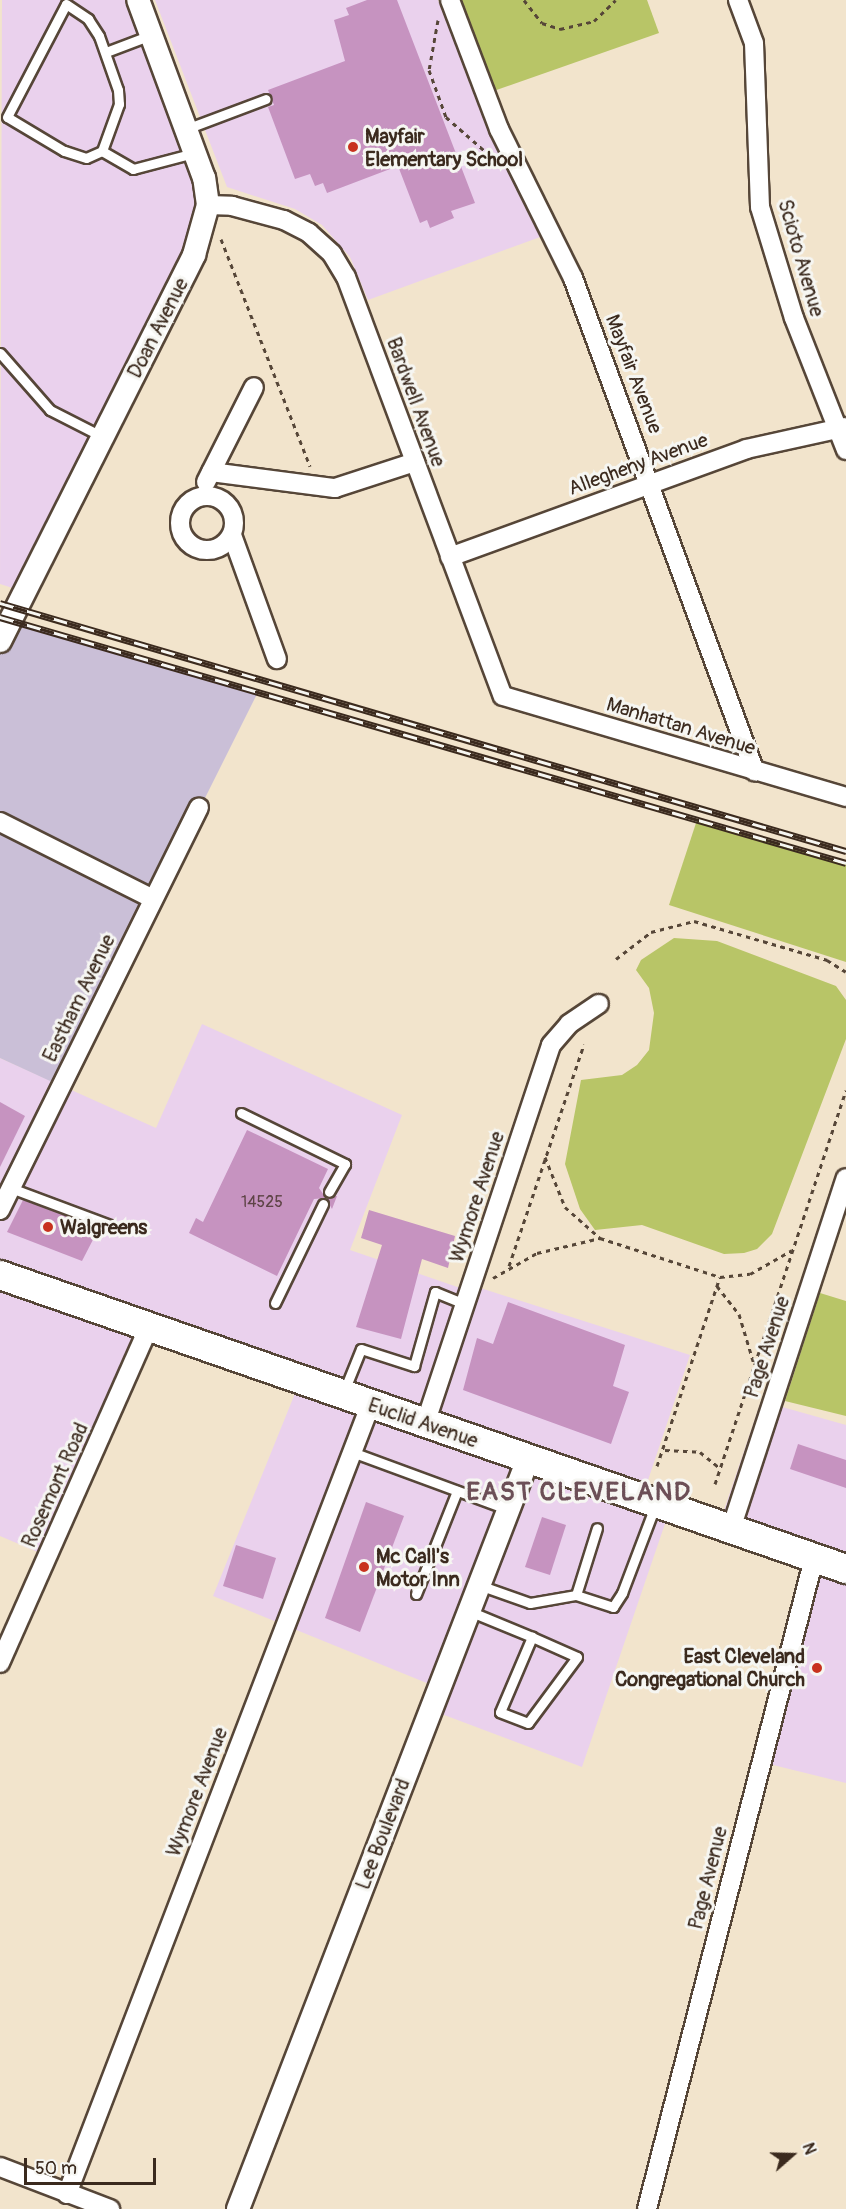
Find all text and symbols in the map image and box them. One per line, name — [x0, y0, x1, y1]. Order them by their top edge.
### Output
place label: Mayfair Elementary School — [365, 124, 523, 171]
marker: Mayfair Elementary School — [346, 140, 360, 154]
street label: Scioto Avenue — [773, 197, 829, 319]
street label: Doan Avenue — [123, 274, 193, 382]
street label: Mayfair Avenue — [600, 311, 668, 437]
street label: Bardwell Avenue — [381, 334, 451, 470]
street label: Allegheny Avenue — [565, 428, 711, 500]
street label: Manhattan Avenue — [604, 692, 758, 760]
street label: Eastham Avenue — [38, 930, 120, 1066]
street label: Wymore Avenue — [444, 1128, 510, 1266]
house number: 14525 — [241, 1192, 283, 1212]
place label: Walgreens — [60, 1215, 147, 1239]
marker: Walgreens — [41, 1220, 55, 1234]
street label: Page Avenue — [739, 1293, 795, 1401]
street label: Euclid Avenue — [365, 1393, 481, 1453]
street label: Rosemont Road — [17, 1419, 93, 1551]
district label: EAST CLEVELAND — [466, 1477, 692, 1509]
place label: Mc Call's Motor Inn — [376, 1544, 460, 1591]
marker: Mc Call's Motor Inn — [357, 1560, 371, 1574]
place label: East Cleveland Congregational Church — [615, 1644, 805, 1691]
marker: East Cleveland Congregational Church — [810, 1661, 824, 1675]
street label: Wymore Avenue — [161, 1724, 233, 1860]
street label: Lee Boulevard — [351, 1775, 415, 1893]
street label: Page Avenue — [684, 1824, 732, 1932]
north arrow — [762, 2125, 822, 2185]
text: N — [798, 2140, 820, 2157]
scale bar — [27, 2146, 159, 2184]
text: 50 m — [35, 2157, 77, 2180]

